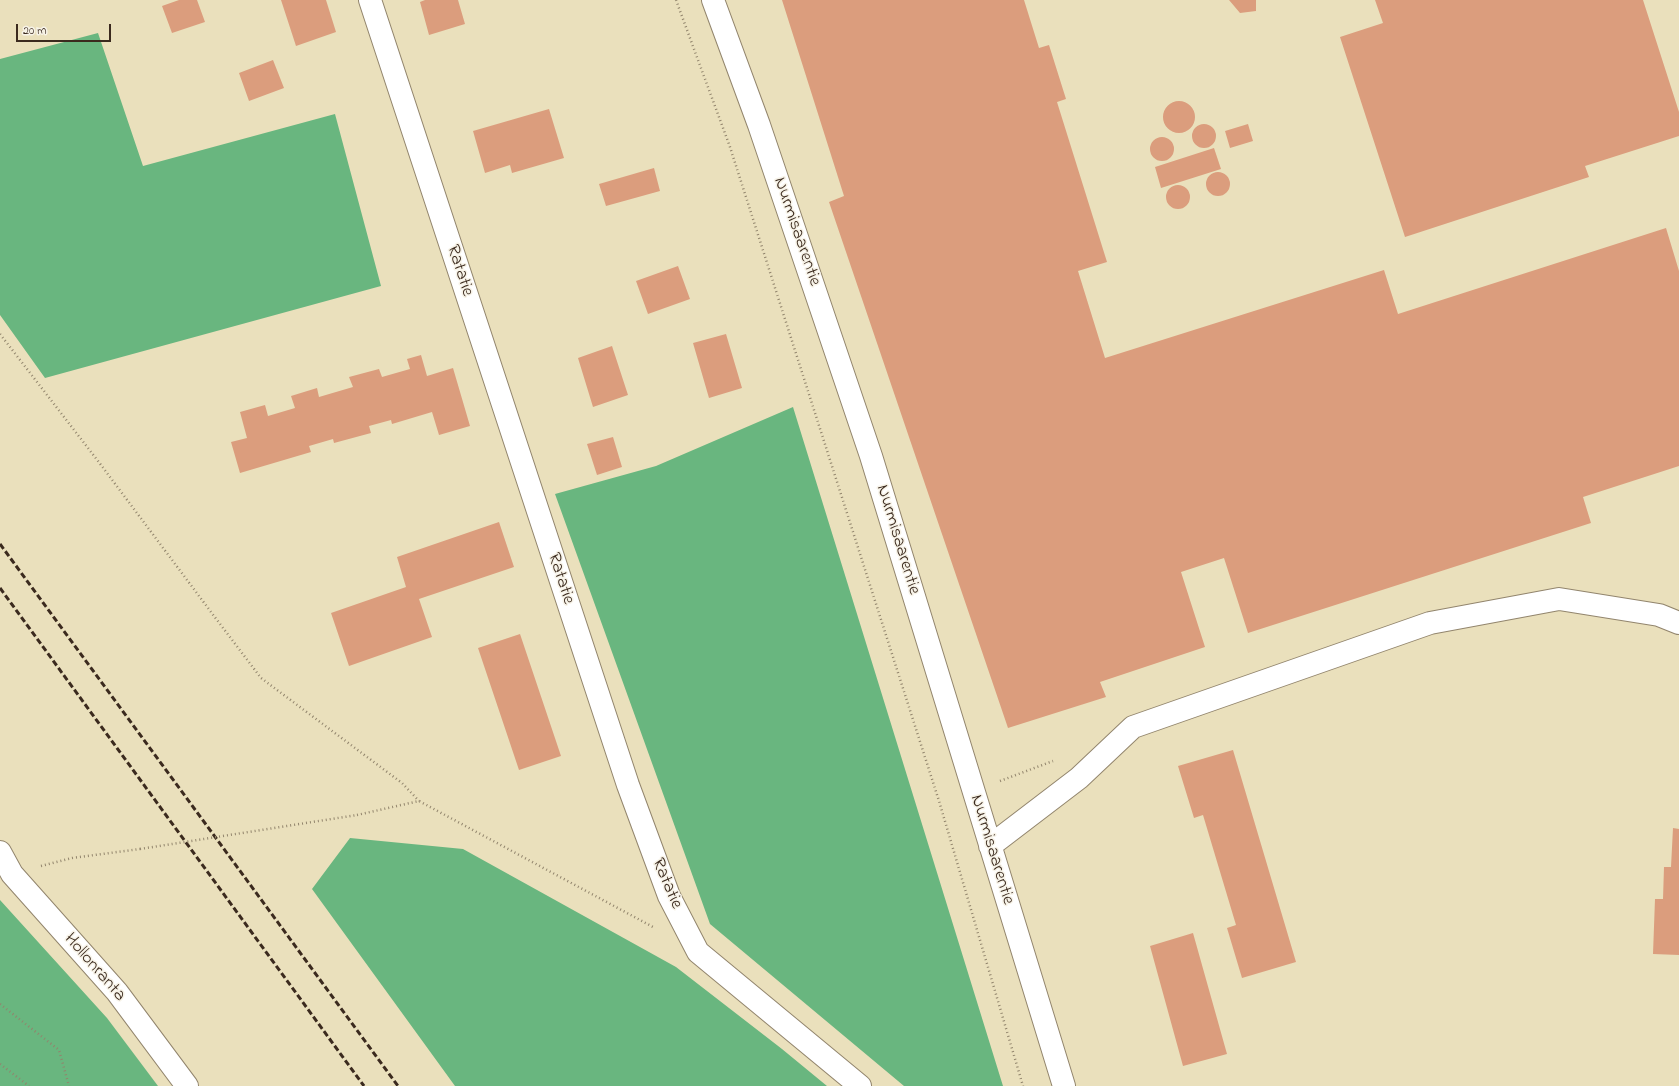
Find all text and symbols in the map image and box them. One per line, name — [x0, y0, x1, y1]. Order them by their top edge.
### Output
scale bar — [18, 16, 113, 42]
text: 20 m — [23, 22, 46, 40]
street label: Nurmisaarentie — [767, 175, 825, 289]
street label: Ratatie — [441, 243, 477, 299]
street label: Nurmisaarentie — [870, 482, 924, 598]
street label: Ratatie — [542, 551, 578, 607]
street label: Nurmisaarentie — [964, 792, 1018, 908]
street label: Ratatie — [646, 855, 686, 913]
street label: Hollonranta — [58, 929, 130, 1007]

